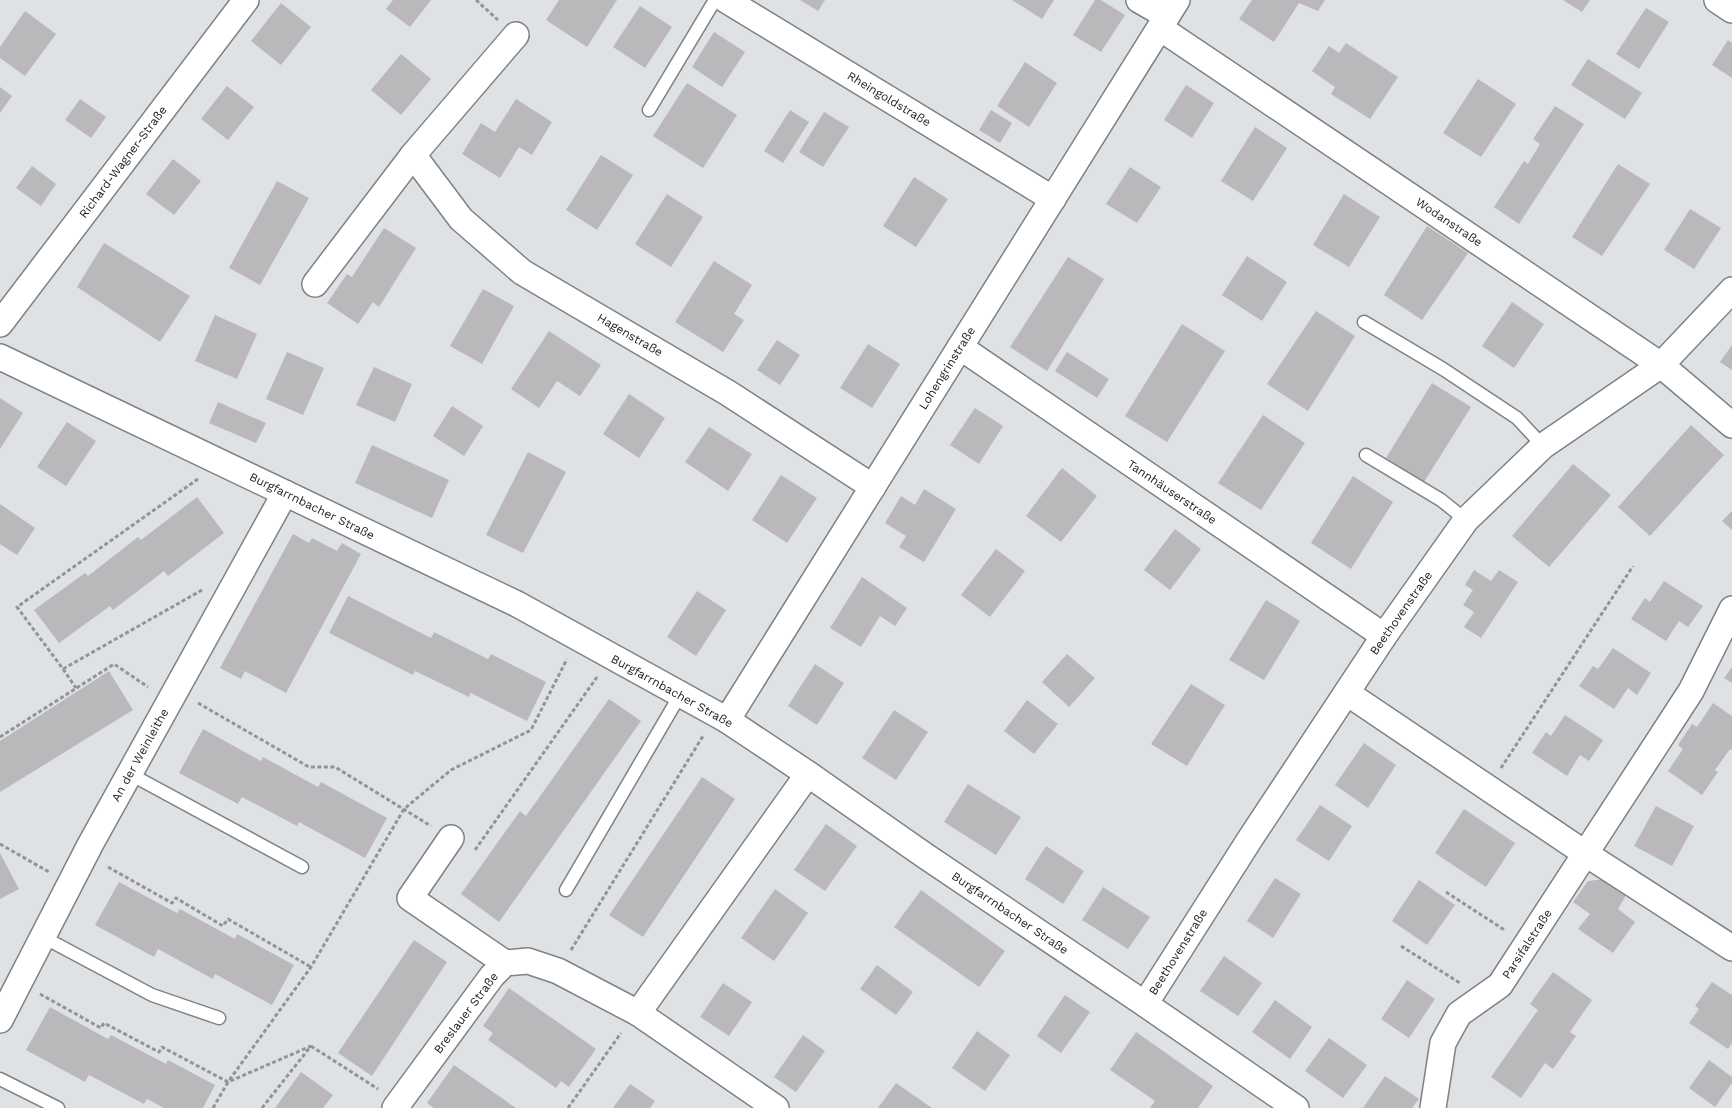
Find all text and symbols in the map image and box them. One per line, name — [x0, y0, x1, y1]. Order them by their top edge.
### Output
street label: Rheingoldstraße — [845, 69, 933, 129]
street label: Richard-Wagner-Straße — [76, 103, 170, 221]
street label: Wodanstraße — [1413, 195, 1485, 249]
street label: Hagenstraße — [595, 311, 665, 359]
street label: Lohengrinstraße — [916, 324, 978, 412]
street label: Tannhäuserstraße — [1125, 457, 1219, 527]
street label: Burgfarrnbacher Straße — [247, 470, 377, 542]
street label: Beethovenstraße — [1367, 568, 1435, 658]
street label: Burgfarrnbacher Straße — [609, 652, 735, 730]
street label: An der Weinleithe — [109, 706, 171, 804]
street label: Burgfarrnbacher Straße — [949, 869, 1071, 957]
street label: Beethovenstraße — [1146, 906, 1210, 998]
street label: Parsifalstraße — [1499, 906, 1555, 981]
street label: Breslauer Straße — [431, 970, 501, 1056]

